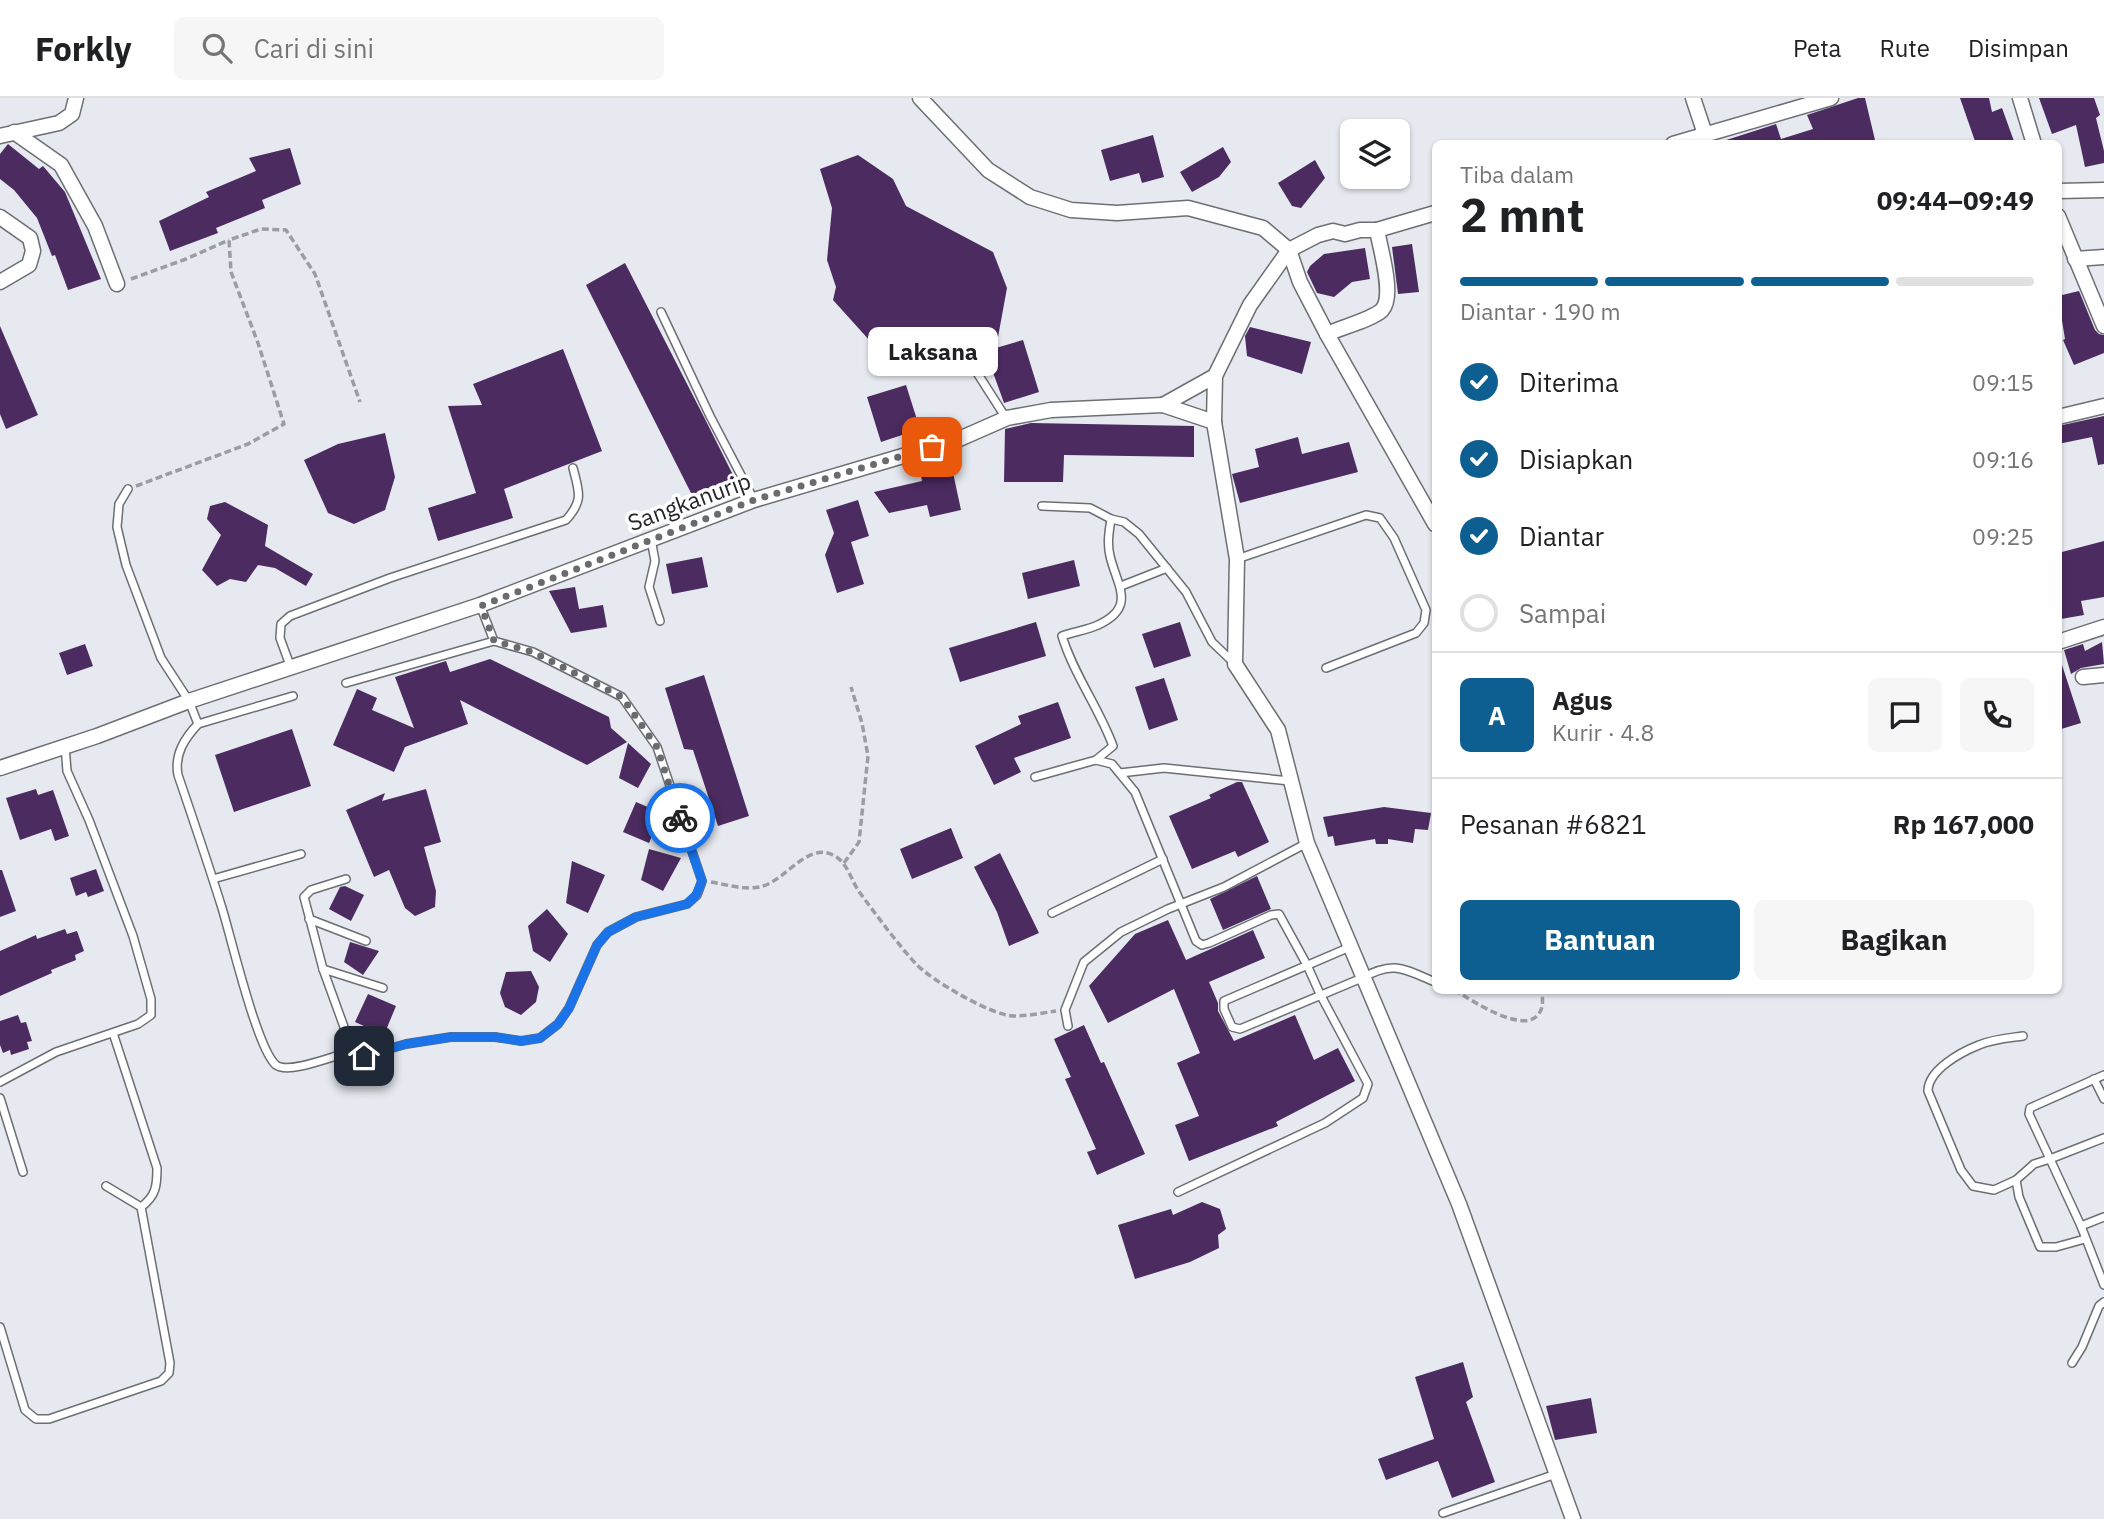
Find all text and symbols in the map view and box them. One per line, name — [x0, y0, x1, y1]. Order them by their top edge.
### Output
search box — [174, 17, 664, 80]
text: Forkly — [35, 27, 132, 70]
icon: search — [198, 29, 236, 67]
text: Cari di sini — [254, 31, 374, 65]
text: Peta — [1793, 32, 1841, 64]
text: Rute — [1879, 32, 1930, 64]
text: Disimpan — [1968, 32, 2069, 64]
map controls — [1340, 119, 1410, 189]
button: layers — [1340, 119, 1410, 189]
text: Tiba dalam — [1460, 159, 1574, 189]
text: 09:44–09:49 — [1877, 183, 2034, 217]
text: 2 mnt — [1460, 185, 1585, 245]
text: Diantar · 190 m — [1460, 296, 1621, 326]
callout: Laksana — [867, 328, 997, 377]
text: Laksana — [888, 336, 978, 366]
icon: check — [1460, 363, 1498, 401]
text: Diterima — [1519, 365, 1619, 399]
text: 09:15 — [1972, 367, 2034, 397]
pin — [902, 417, 962, 477]
icon: bag — [913, 428, 951, 466]
icon: check — [1460, 440, 1498, 478]
text: Disiapkan — [1519, 442, 1633, 476]
text: 09:16 — [1972, 444, 2034, 474]
street label: Sangkanurip — [623, 465, 755, 537]
icon: check — [1460, 517, 1498, 555]
text: Diantar — [1519, 519, 1604, 553]
text: 09:25 — [1972, 521, 2034, 551]
text: Sampai — [1519, 596, 1606, 630]
button: chat — [1868, 678, 1942, 752]
button: phone — [1960, 678, 2034, 752]
text: Agus — [1552, 683, 1613, 717]
text: A — [1488, 698, 1506, 732]
text: Kurir · 4.8 — [1552, 717, 1654, 747]
courier — [645, 783, 715, 853]
icon: bike — [661, 799, 699, 837]
text: Pesanan #6821 — [1460, 807, 1647, 841]
text: Rp 167,000 — [1893, 807, 2034, 841]
button: Bantuan — [1460, 900, 1740, 980]
button: Bagikan — [1754, 900, 2034, 980]
pin — [334, 1026, 394, 1086]
icon: home — [345, 1037, 383, 1075]

